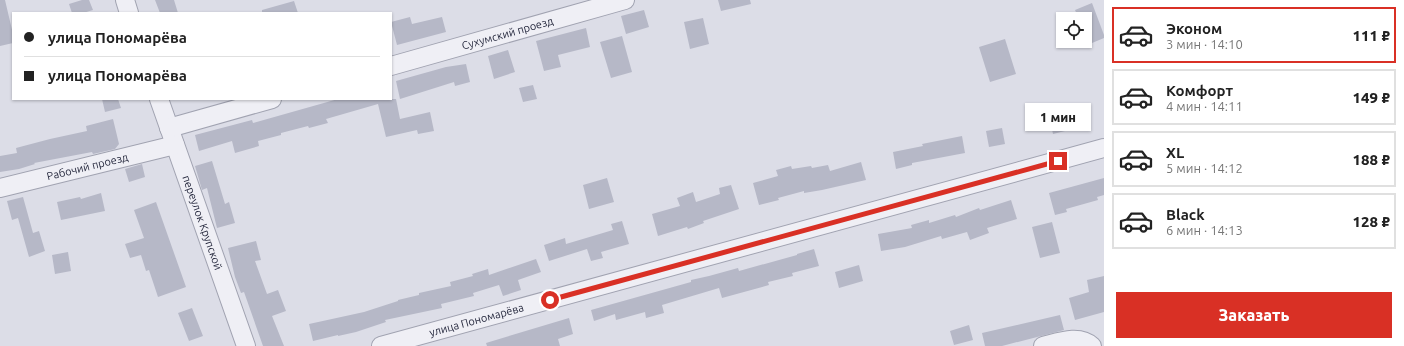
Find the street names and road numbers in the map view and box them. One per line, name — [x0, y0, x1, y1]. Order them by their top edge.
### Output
street label: Сухумский проезд — [460, 14, 555, 52]
street label: Рабочий проезд — [45, 151, 130, 182]
street label: переулок Крупской — [180, 174, 225, 271]
street label: улица Пономарёва — [428, 301, 525, 339]

